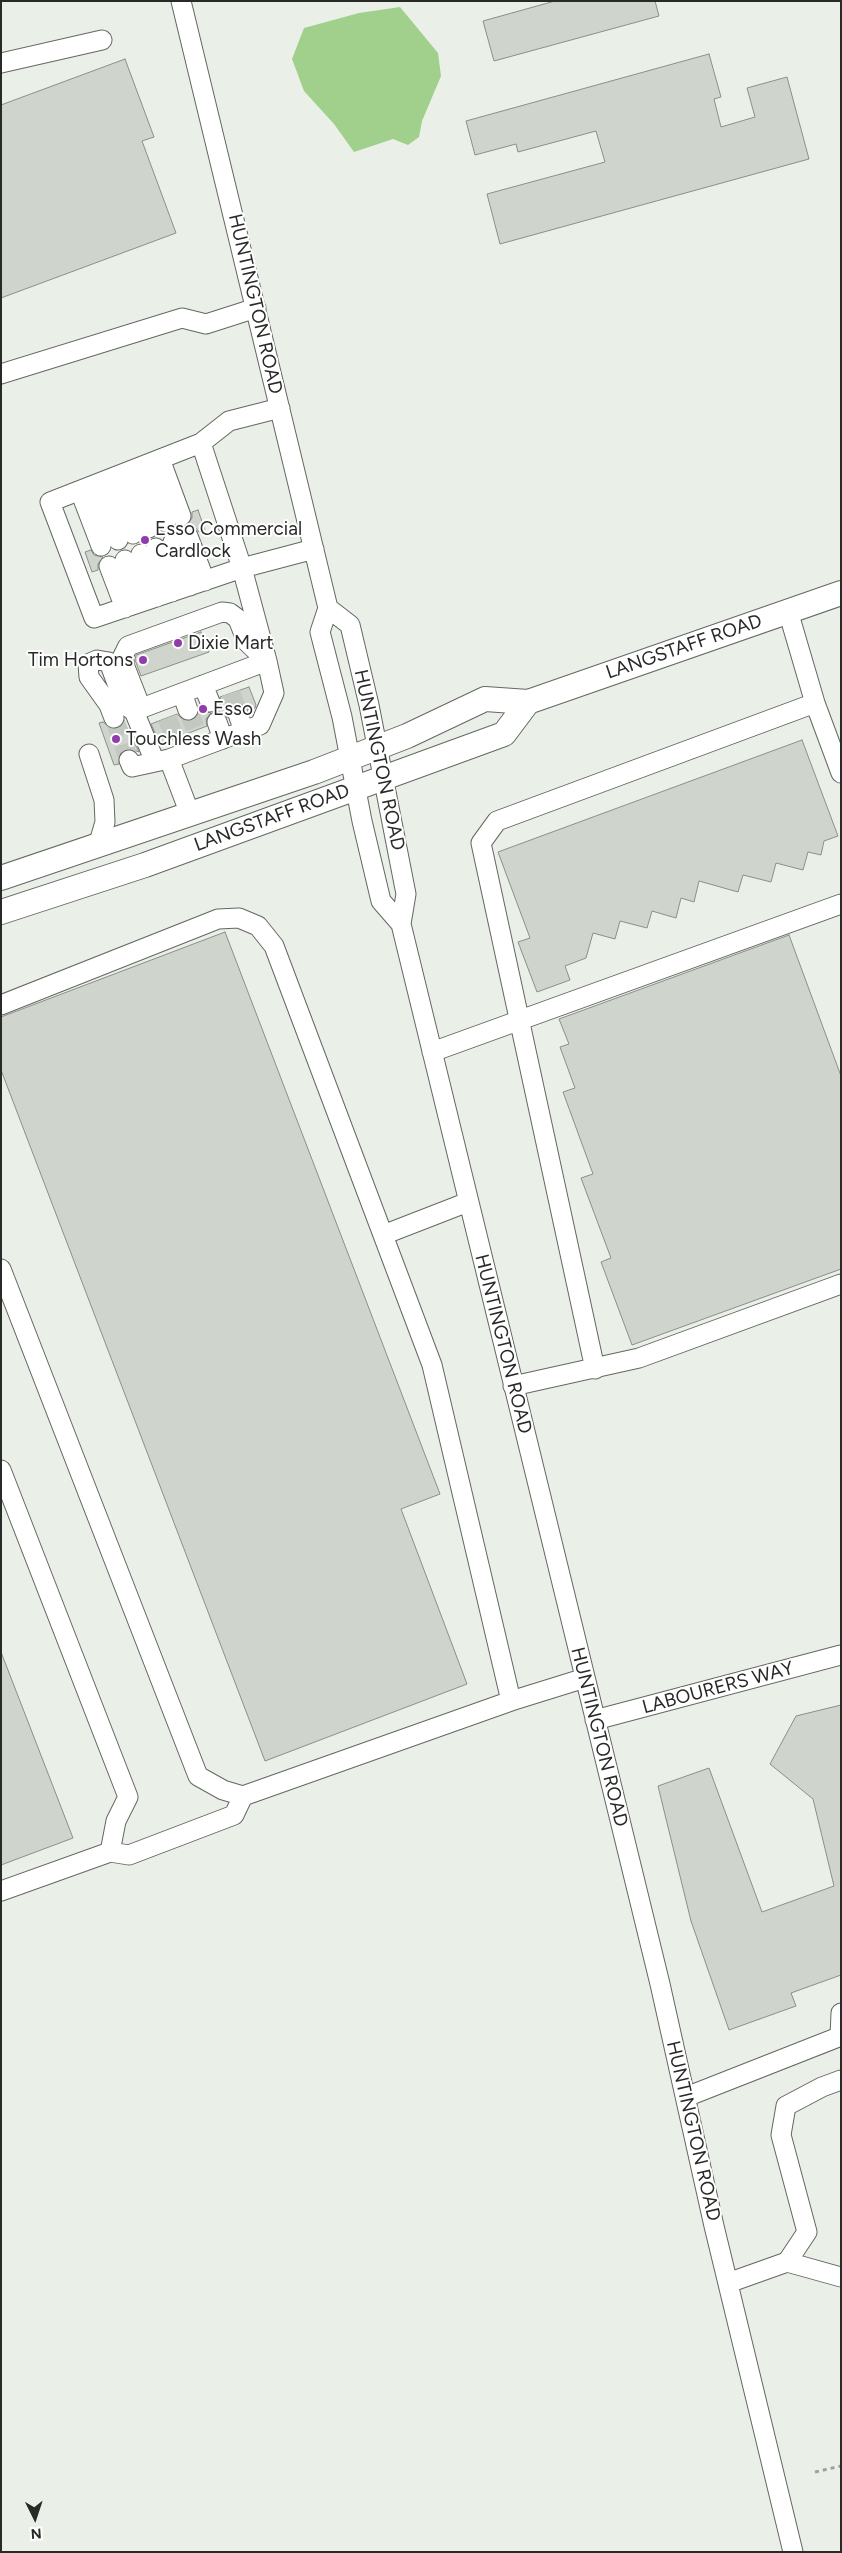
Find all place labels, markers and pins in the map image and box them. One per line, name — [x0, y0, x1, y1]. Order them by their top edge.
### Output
place label: Esso Commercial Cardlock — [155, 518, 302, 562]
marker: Esso Commercial Cardlock — [139, 534, 151, 546]
place label: Dixie Mart — [188, 632, 273, 654]
marker: Dixie Mart — [172, 637, 184, 649]
place label: Tim Hortons — [28, 649, 133, 671]
marker: Tim Hortons — [137, 654, 149, 666]
place label: Esso — [213, 698, 253, 720]
marker: Esso — [197, 703, 209, 715]
place label: Touchless Wash — [126, 728, 261, 750]
marker: Touchless Wash — [110, 733, 122, 745]

